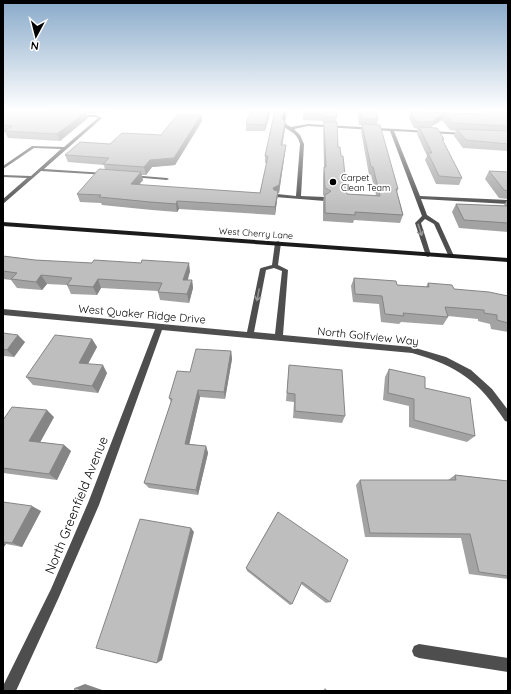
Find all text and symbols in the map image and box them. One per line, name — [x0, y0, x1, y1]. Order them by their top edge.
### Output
north arrow — [16, 16, 56, 56]
text: N — [30, 38, 40, 53]
place label: Carpet Clean Team — [341, 172, 390, 193]
marker: Carpet Clean Team — [328, 177, 338, 187]
one-way arrow — [417, 223, 424, 236]
street label: West Cherry Lane — [218, 225, 294, 241]
one-way arrow — [253, 288, 261, 301]
street label: West Quaker Ridge Drive — [78, 301, 206, 327]
street label: North Golfview Way — [317, 324, 419, 348]
street label: North Greenfield Avenue — [41, 434, 111, 576]

